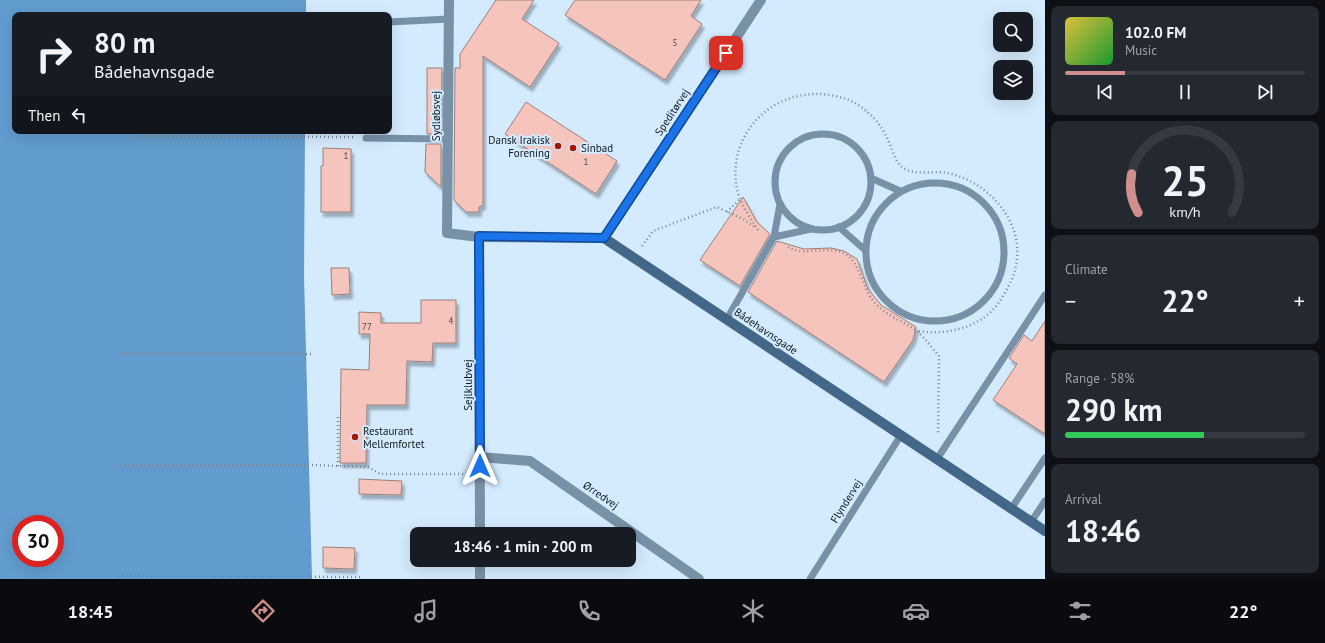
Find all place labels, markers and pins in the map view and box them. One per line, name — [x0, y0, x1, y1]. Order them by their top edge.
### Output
pin — [709, 36, 743, 70]
place label: Dansk Irakisk Forening — [488, 133, 551, 160]
marker: Dansk Irakisk Forening — [553, 141, 563, 151]
place label: Sinbad — [581, 141, 613, 155]
marker: Sinbad — [568, 143, 578, 153]
place label: Restaurant Mellemfortet — [363, 424, 425, 451]
marker: Restaurant Mellemfortet — [350, 432, 360, 442]

